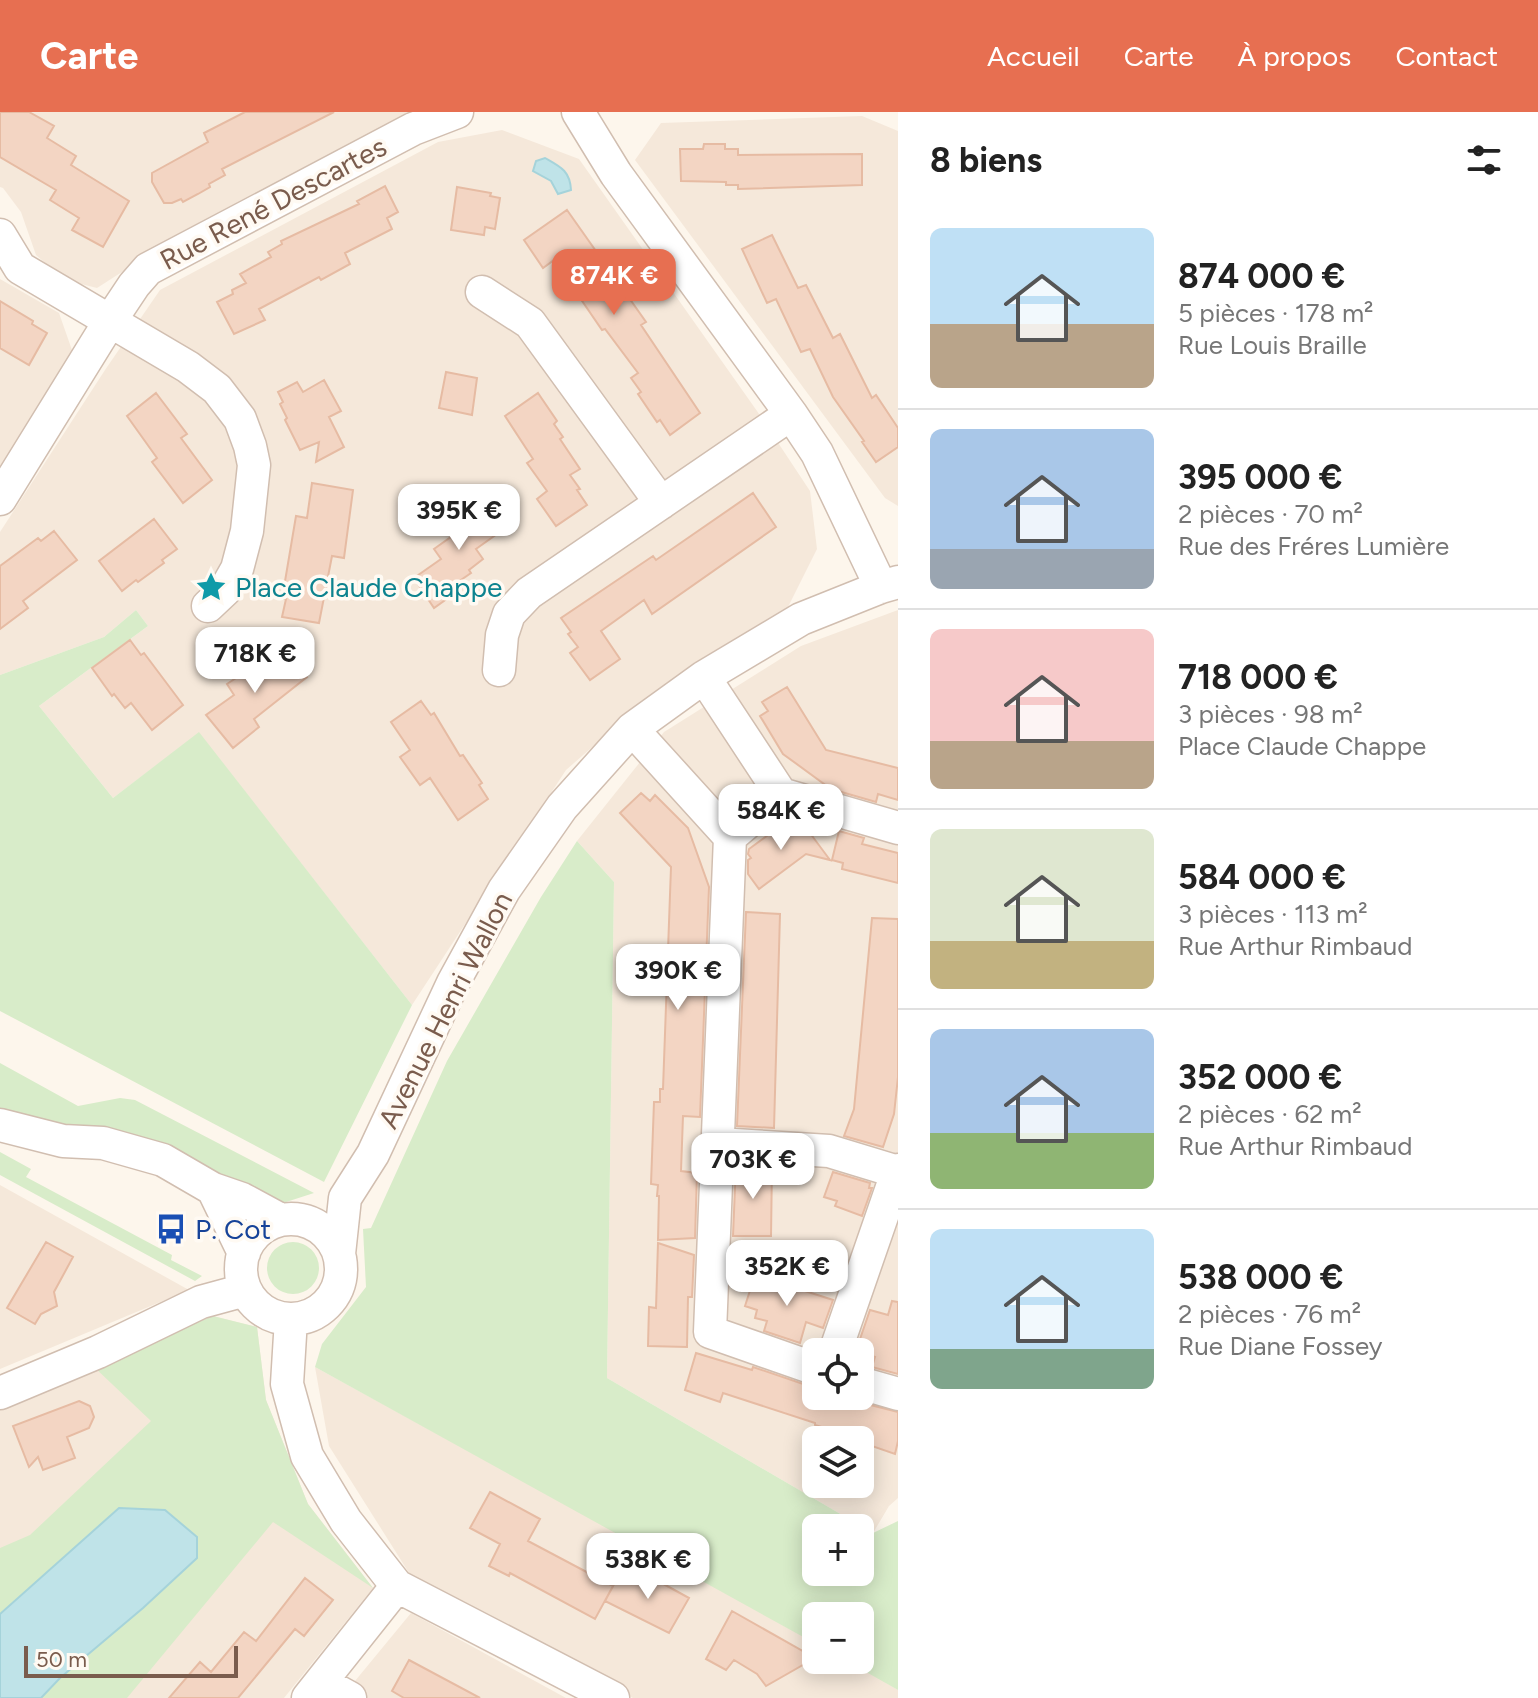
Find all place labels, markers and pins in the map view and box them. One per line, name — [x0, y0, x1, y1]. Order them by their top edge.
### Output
pin: 874K € — [549, 249, 679, 317]
pin: 395K € — [394, 484, 524, 552]
place icon: Place Claude Chappe — [194, 570, 228, 604]
place label: Place Claude Chappe — [235, 570, 502, 604]
pin: 718K € — [190, 627, 320, 695]
pin: 584K € — [716, 784, 846, 852]
pin: 390K € — [613, 944, 743, 1012]
pin: 703K € — [688, 1133, 818, 1201]
bus stop icon: P. Cot — [154, 1212, 188, 1246]
place label: P. Cot — [195, 1212, 271, 1246]
pin: 352K € — [722, 1240, 852, 1308]
pin: 538K € — [583, 1533, 713, 1601]

